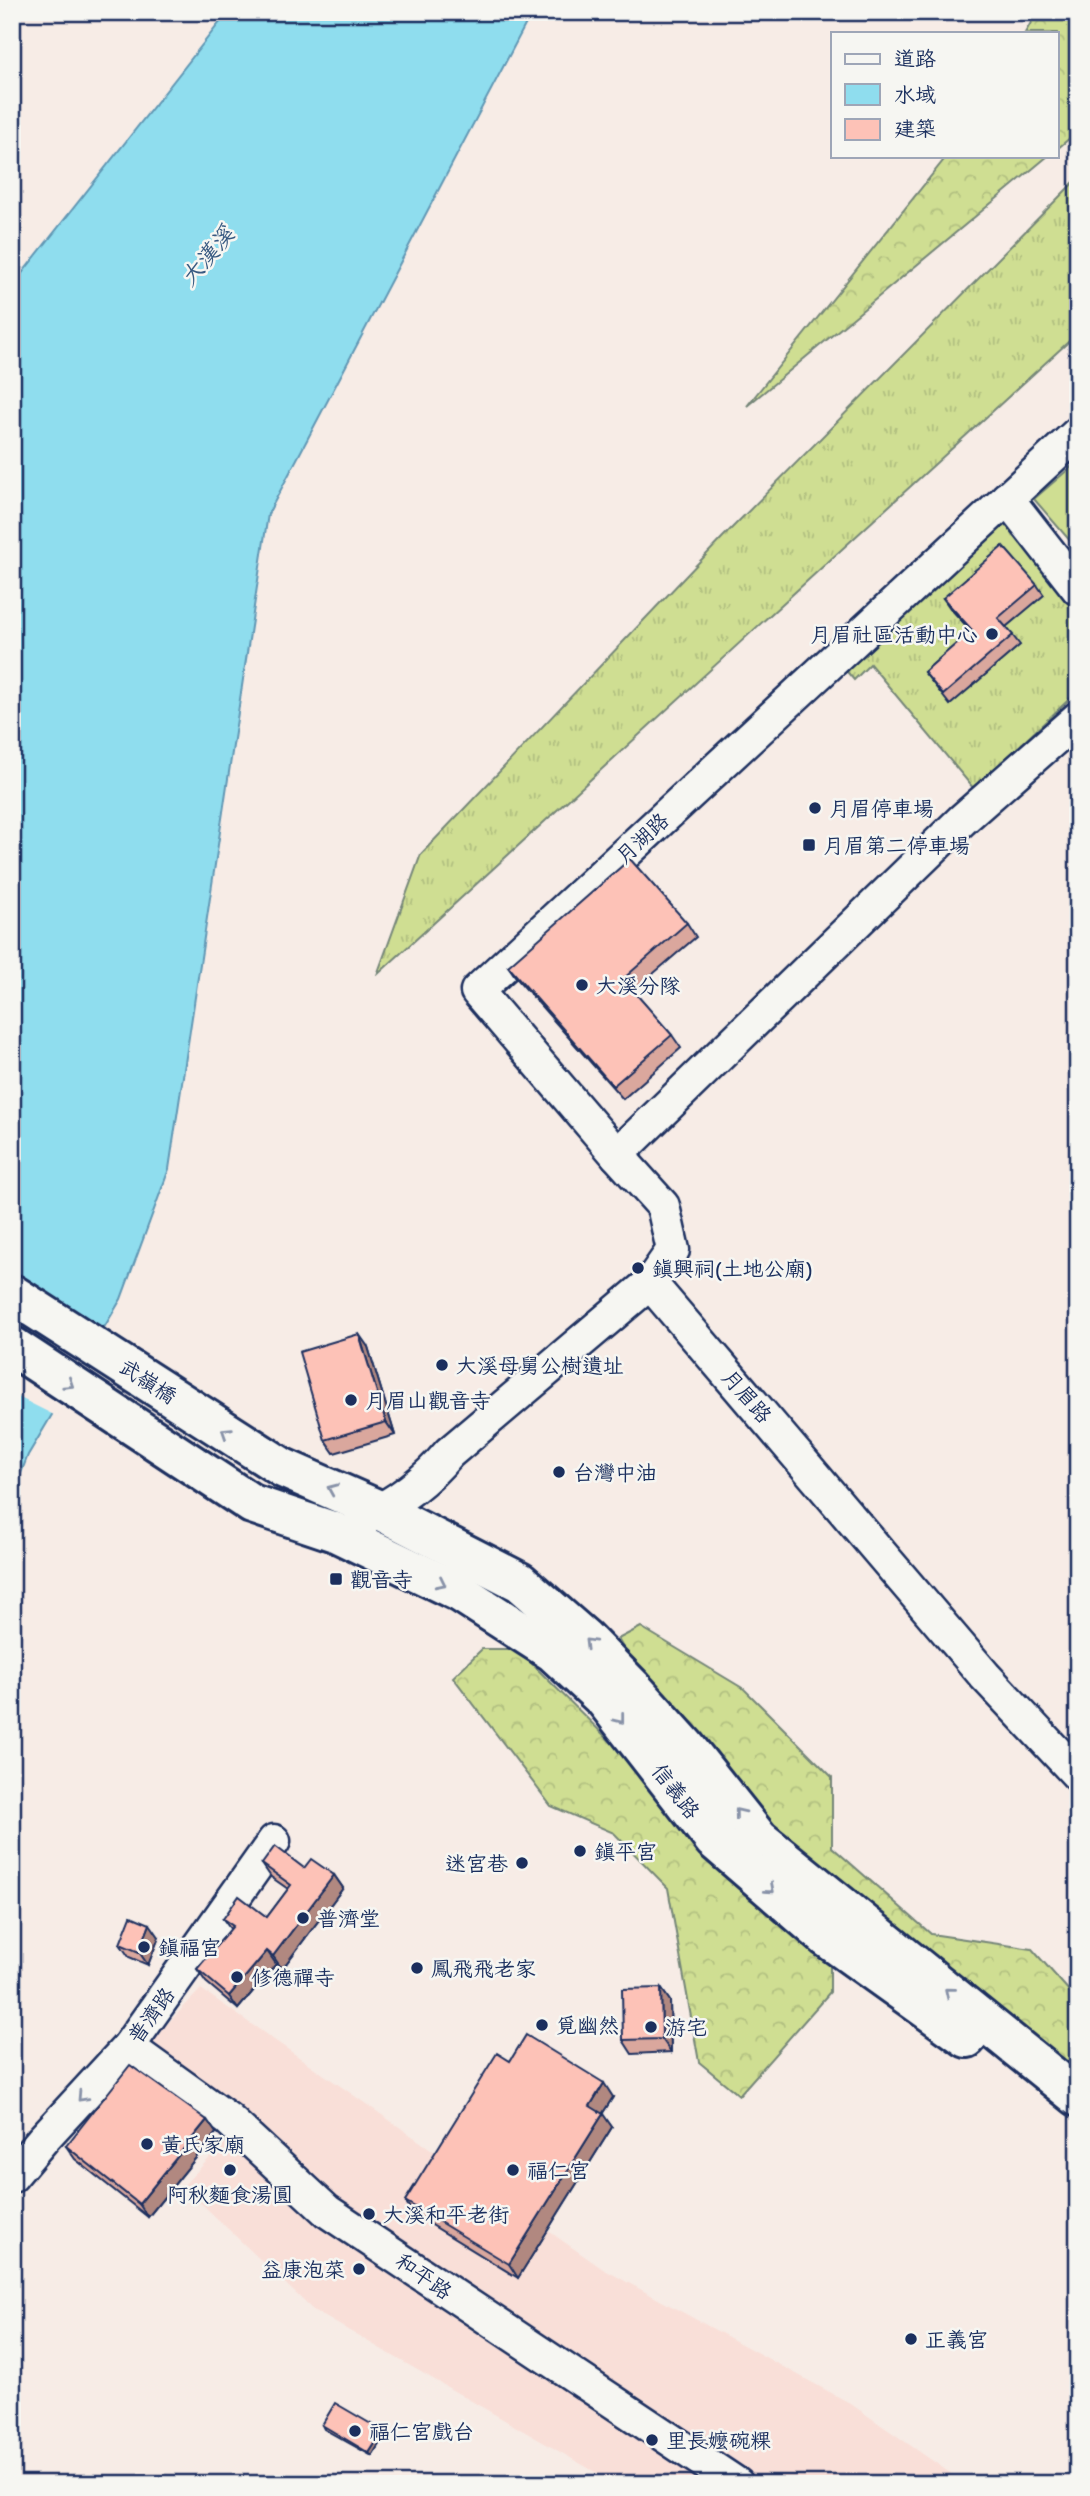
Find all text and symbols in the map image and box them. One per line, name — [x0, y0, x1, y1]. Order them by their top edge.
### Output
legend — [831, 32, 1058, 158]
text: 道路 — [894, 46, 936, 71]
text: 水域 — [894, 82, 936, 107]
text: 建築 — [894, 116, 936, 141]
water label: 大漢溪 — [174, 219, 241, 291]
place label: 月眉社區活動中心 — [810, 622, 978, 647]
marker: 月眉社區活動中心 — [984, 626, 1000, 642]
place label: 月眉停車場 — [829, 796, 934, 821]
marker: 月眉停車場 — [807, 800, 823, 816]
street label: 月湖路 — [610, 807, 674, 869]
place label: 月眉第二停車場 — [823, 833, 970, 858]
marker: 月眉第二停車場 — [801, 837, 817, 853]
place label: 大溪分隊 — [596, 973, 680, 998]
marker: 大溪分隊 — [574, 977, 590, 993]
place label: 鎮興祠(土地公廟) — [652, 1256, 813, 1281]
marker: 鎮興祠(土地公廟) — [630, 1260, 646, 1276]
street label: 武嶺橋 — [115, 1353, 181, 1409]
place label: 大溪母舅公樹遺址 — [456, 1353, 624, 1378]
marker: 大溪母舅公樹遺址 — [434, 1357, 450, 1373]
street label: 月眉路 — [717, 1364, 777, 1428]
one-way arrow — [61, 1376, 74, 1388]
place label: 月眉山觀音寺 — [365, 1388, 491, 1413]
marker: 月眉山觀音寺 — [343, 1392, 359, 1408]
one-way arrow — [221, 1427, 234, 1440]
place label: 台灣中油 — [573, 1460, 657, 1485]
marker: 台灣中油 — [551, 1464, 567, 1480]
one-way arrow — [327, 1484, 339, 1498]
place label: 觀音寺 — [350, 1567, 413, 1592]
marker: 觀音寺 — [328, 1571, 344, 1587]
one-way arrow — [433, 1574, 446, 1588]
one-way arrow — [584, 1638, 597, 1651]
one-way arrow — [611, 1712, 624, 1724]
street label: 信義路 — [647, 1758, 705, 1824]
one-way arrow — [734, 1809, 747, 1821]
place label: 鎮平宮 — [594, 1839, 657, 1864]
marker: 鎮平宮 — [572, 1843, 588, 1859]
place label: 迷宮巷 — [445, 1851, 508, 1876]
marker: 迷宮巷 — [514, 1855, 530, 1871]
one-way arrow — [762, 1881, 775, 1893]
place label: 普濟堂 — [317, 1906, 380, 1931]
marker: 普濟堂 — [295, 1910, 311, 1926]
place label: 鎮福宮 — [158, 1935, 221, 1960]
marker: 鎮福宮 — [136, 1939, 152, 1955]
place label: 鳳飛飛老家 — [431, 1956, 536, 1981]
marker: 鳳飛飛老家 — [409, 1960, 425, 1976]
place label: 修德禪寺 — [251, 1965, 335, 1990]
marker: 修德禪寺 — [229, 1969, 245, 1985]
street label: 普濟路 — [122, 1982, 180, 2048]
one-way arrow — [944, 1988, 956, 2001]
place label: 覓幽然 — [556, 2013, 619, 2038]
place label: 游宅 — [665, 2015, 707, 2040]
marker: 覓幽然 — [534, 2017, 550, 2033]
marker: 游宅 — [643, 2019, 659, 2035]
one-way arrow — [77, 2089, 90, 2102]
place label: 黃氏家廟 — [161, 2132, 245, 2157]
marker: 黃氏家廟 — [139, 2136, 155, 2152]
place label: 福仁宮 — [527, 2158, 590, 2183]
marker: 阿秋麵食湯圓 — [222, 2162, 238, 2178]
marker: 福仁宮 — [505, 2162, 521, 2178]
place label: 阿秋麵食湯圓 — [167, 2182, 293, 2207]
place label: 大溪和平老街 — [383, 2202, 509, 2227]
marker: 大溪和平老街 — [361, 2206, 377, 2222]
street label: 和平路 — [391, 2248, 457, 2304]
place label: 益康泡菜 — [261, 2257, 345, 2282]
marker: 益康泡菜 — [351, 2261, 367, 2277]
place label: 正義宮 — [925, 2327, 988, 2352]
marker: 正義宮 — [903, 2331, 919, 2347]
place label: 福仁宮戲台 — [369, 2419, 474, 2444]
marker: 福仁宮戲台 — [347, 2423, 363, 2439]
place label: 里長嬤碗粿 — [666, 2428, 771, 2453]
marker: 里長嬤碗粿 — [644, 2432, 660, 2448]

